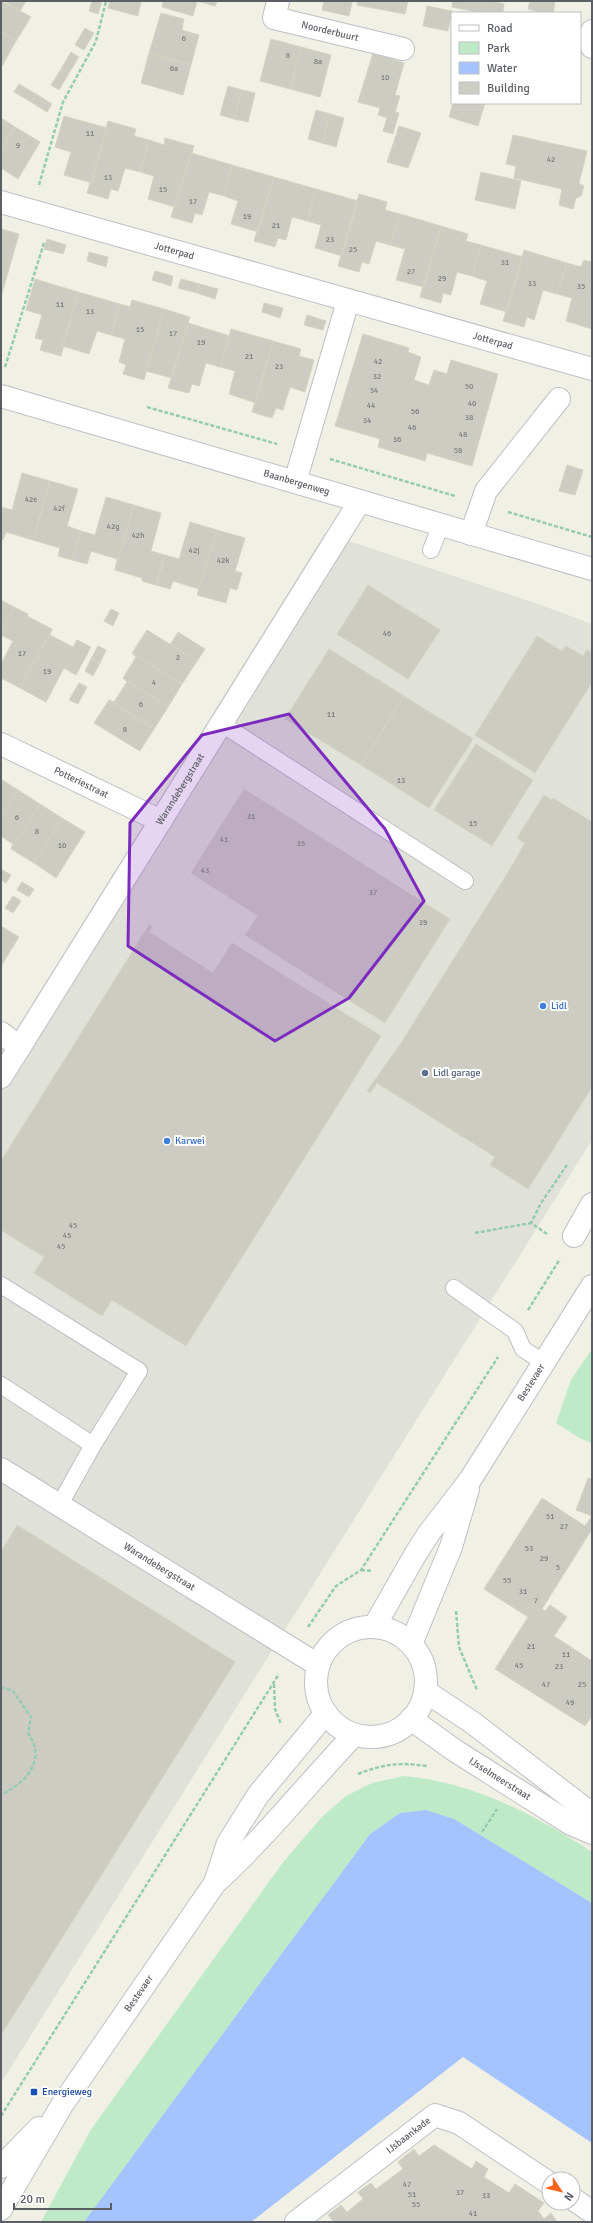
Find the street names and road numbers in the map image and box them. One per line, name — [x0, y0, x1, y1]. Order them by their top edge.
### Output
street label: Noorderbuurt — [300, 19, 360, 44]
street label: Jotterpad — [153, 240, 196, 262]
street label: Jotterpad — [471, 330, 514, 352]
street label: Baanbergenweg — [262, 467, 331, 498]
street label: Warandebergstraat — [154, 751, 207, 827]
street label: Potteriestraat — [52, 764, 111, 801]
street label: Bestevaer — [515, 1361, 548, 1404]
street label: Warandebergstraat — [121, 1540, 198, 1594]
street label: IJsselmeerstraat — [467, 1755, 533, 1803]
street label: Bestevaer — [122, 1973, 156, 2014]
street label: IJsbaankade — [384, 2115, 433, 2156]

